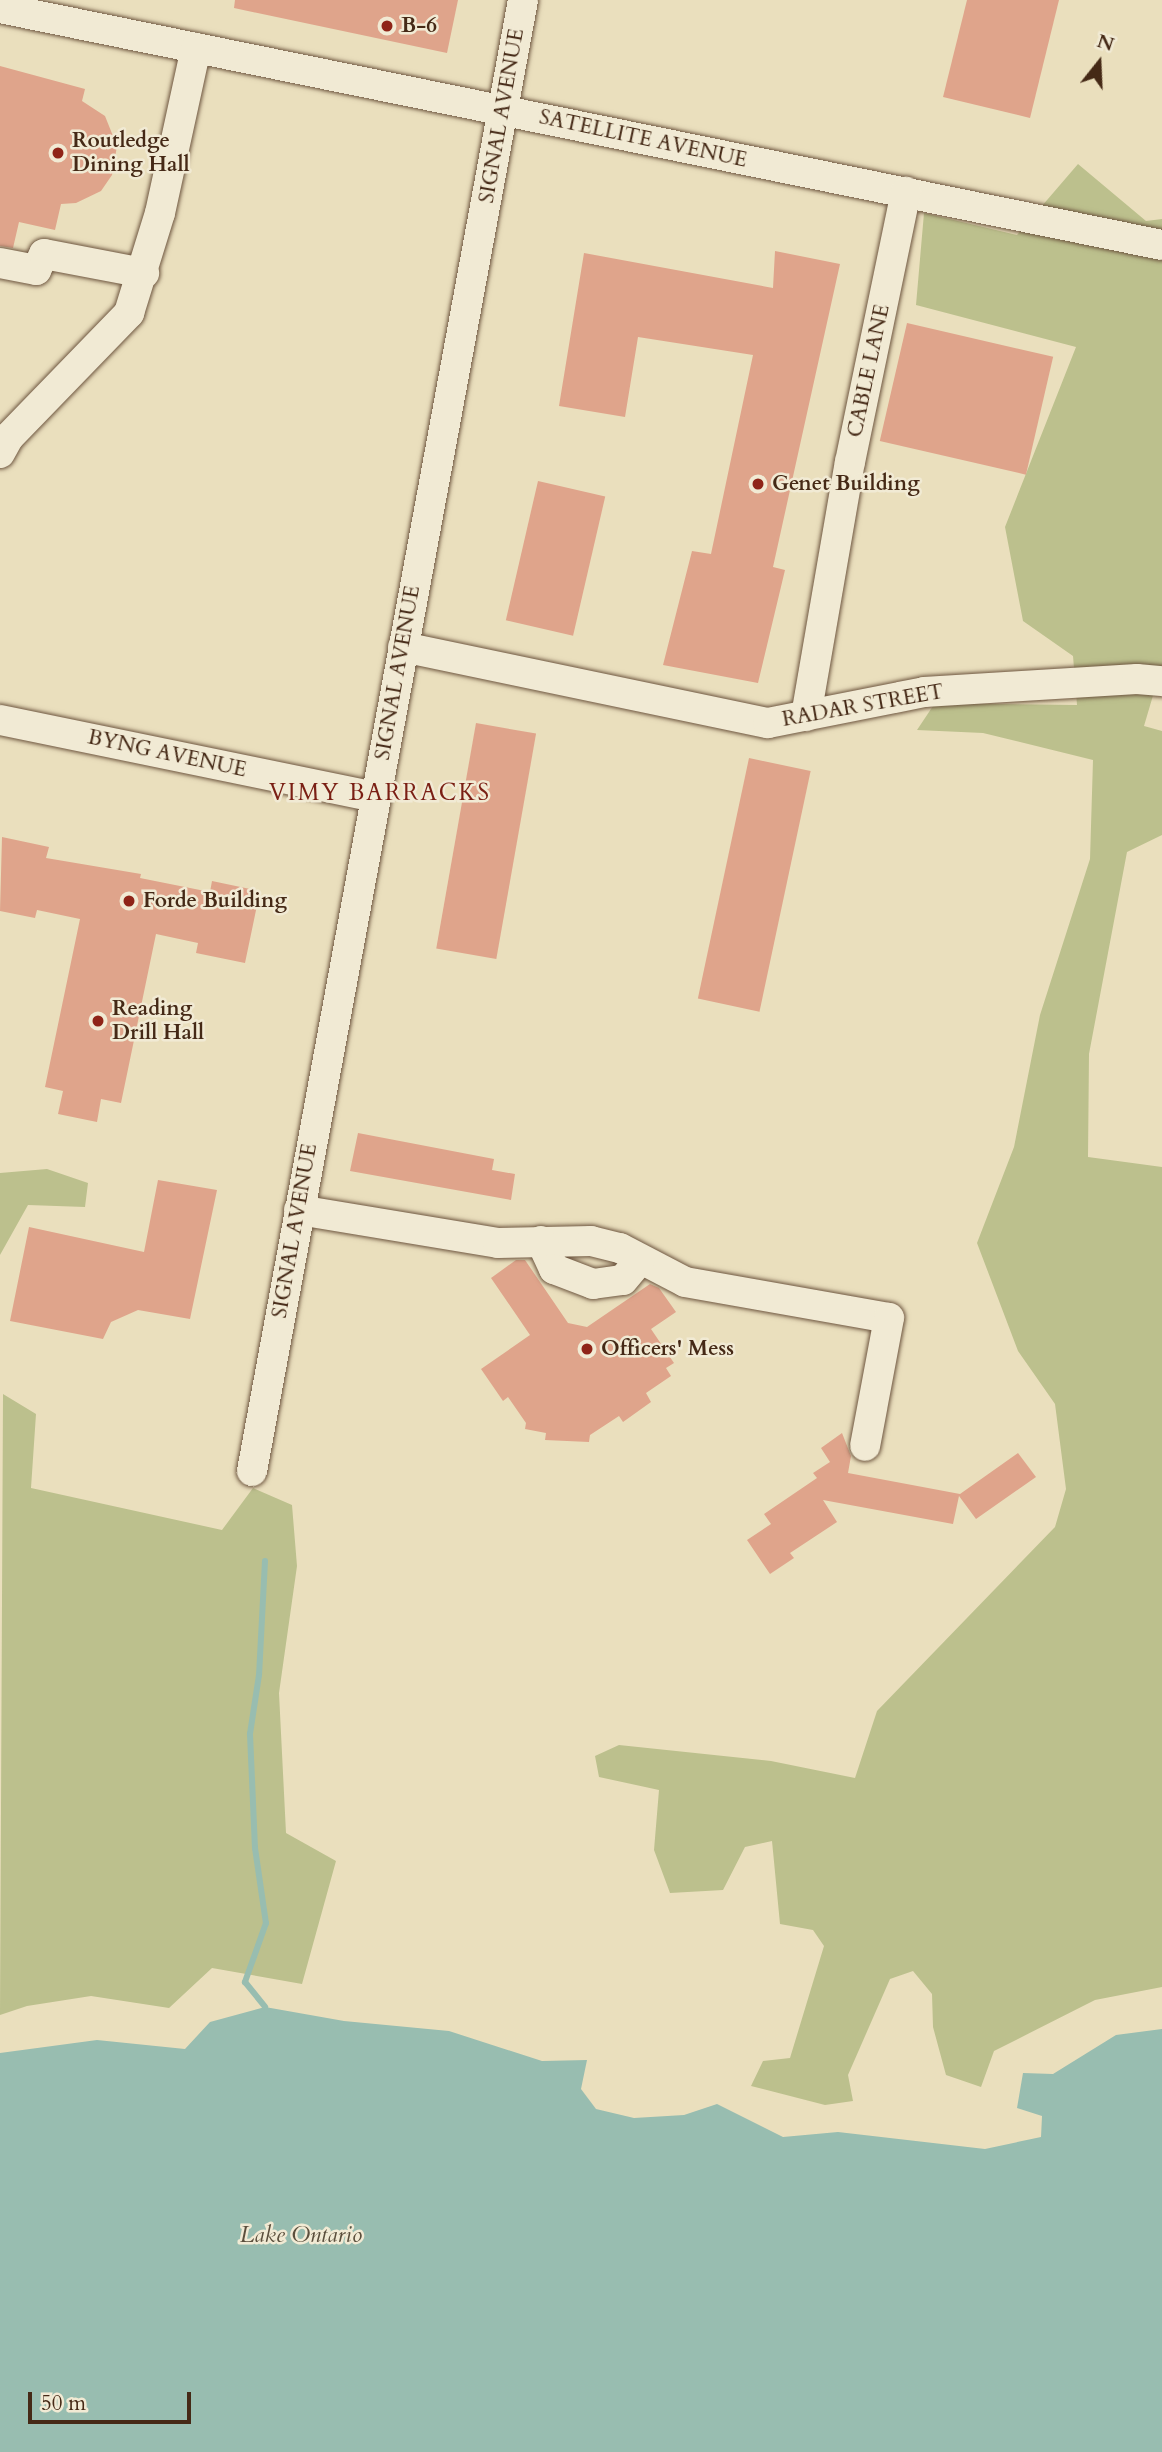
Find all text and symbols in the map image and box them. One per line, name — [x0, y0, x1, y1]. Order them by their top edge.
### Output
place label: B-6 — [401, 13, 437, 39]
marker: B-6 — [379, 18, 395, 34]
street label: SIGNAL AVENUE — [474, 27, 530, 205]
north arrow — [1064, 28, 1134, 98]
text: N — [1094, 28, 1117, 58]
street label: SATELLITE AVENUE — [537, 105, 749, 173]
place label: Routledge Dining Hall — [72, 128, 190, 178]
marker: Routledge Dining Hall — [50, 145, 66, 161]
street label: CABLE LANE — [843, 302, 895, 440]
place label: Genet Building — [772, 471, 920, 497]
marker: Genet Building — [750, 476, 766, 492]
street label: SIGNAL AVENUE — [370, 584, 426, 762]
street label: RADAR STREET — [780, 679, 946, 733]
street label: BYNG AVENUE — [85, 725, 249, 783]
district label: VIMY BARRACKS — [271, 779, 489, 807]
place label: Forde Building — [143, 888, 287, 914]
marker: Forde Building — [121, 893, 137, 909]
place label: Reading Drill Hall — [112, 996, 204, 1046]
marker: Reading Drill Hall — [90, 1013, 106, 1029]
street label: SIGNAL AVENUE — [267, 1142, 323, 1320]
place label: Officers' Mess — [601, 1336, 734, 1362]
marker: Officers' Mess — [579, 1341, 595, 1357]
water label: Lake Ontario — [240, 2221, 362, 2249]
scale bar — [32, 2378, 194, 2422]
text: 50 m — [41, 2389, 86, 2418]

